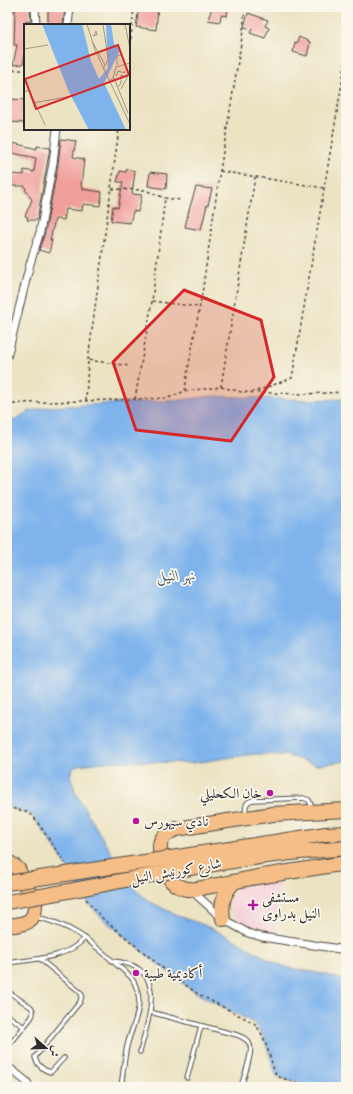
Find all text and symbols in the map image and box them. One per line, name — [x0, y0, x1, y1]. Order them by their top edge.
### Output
inset map — [24, 24, 130, 130]
water label: نهر النيل — [156, 566, 196, 587]
place label: خان الكحليلي — [200, 785, 262, 806]
marker: خان الكحليلي — [265, 788, 275, 798]
place label: نادي سيهورس — [144, 813, 209, 833]
marker: نادي سيهورس — [131, 816, 141, 826]
street label: شارع كورنيش النيل — [129, 855, 223, 890]
place label: مستشفى النيل بدراوى — [262, 889, 320, 924]
marker: مستشفى النيل بدراوى — [247, 899, 259, 911]
place label: أكاديمية طيبة — [144, 963, 203, 982]
marker: أكاديمية طيبة — [131, 968, 141, 978]
north arrow — [26, 1028, 66, 1068]
text: ش — [47, 1044, 63, 1059]

